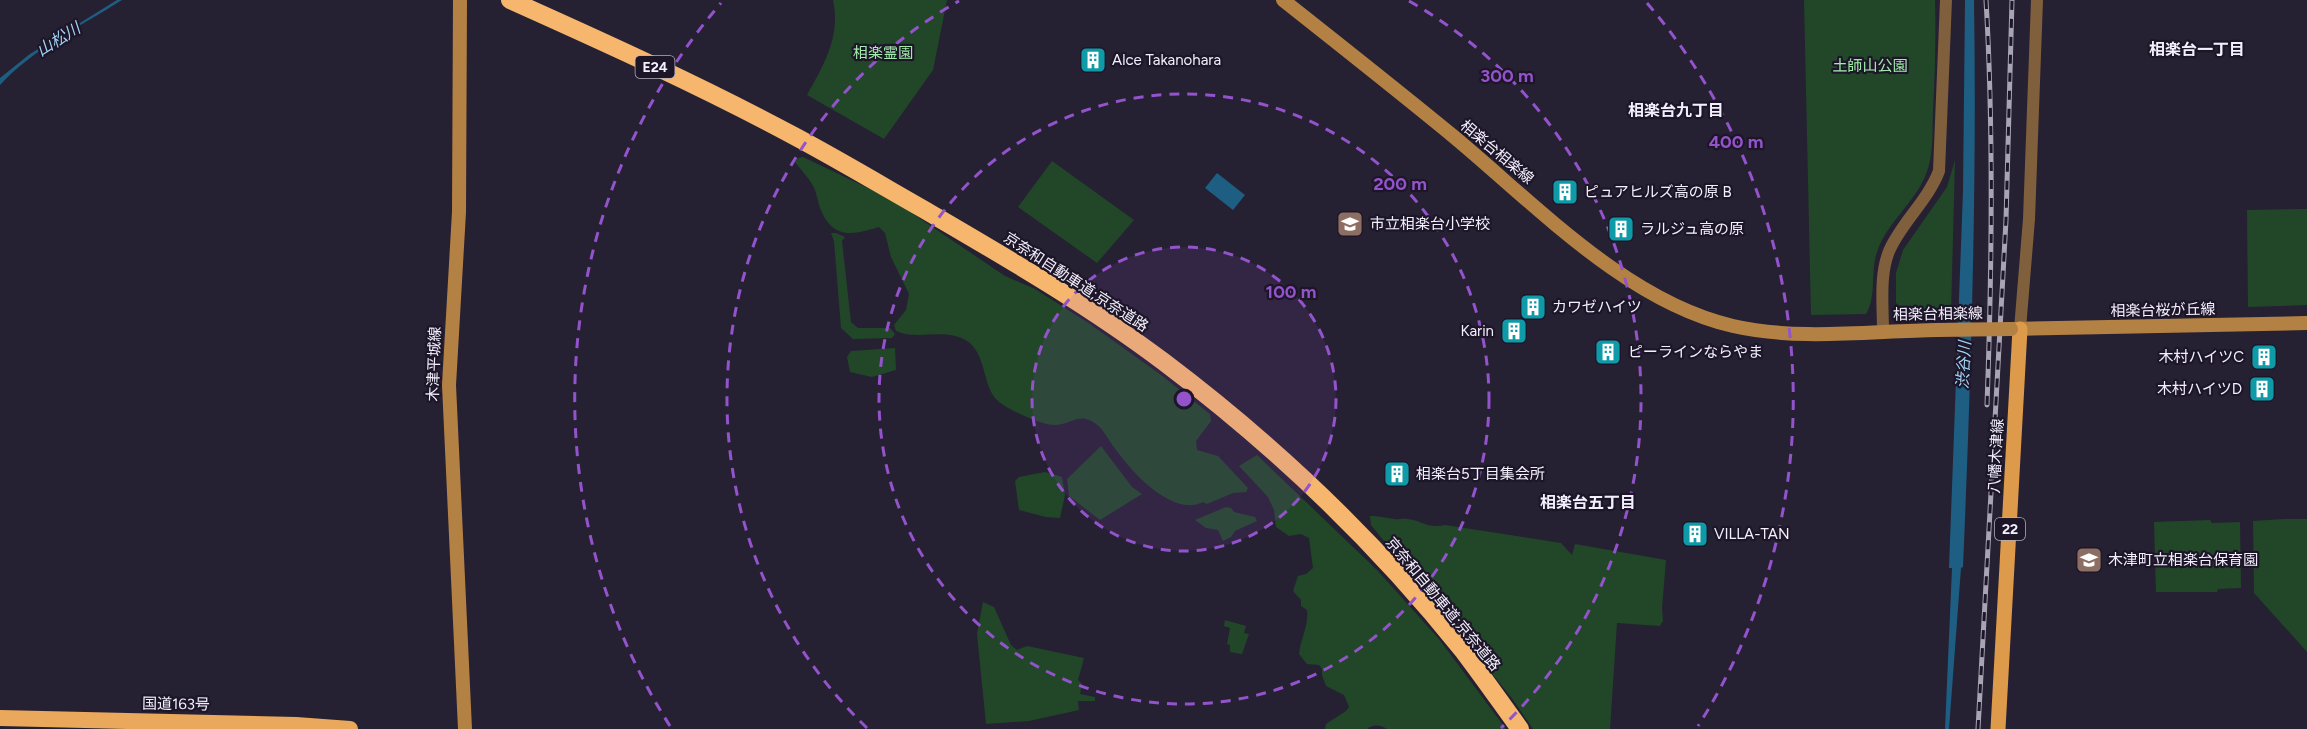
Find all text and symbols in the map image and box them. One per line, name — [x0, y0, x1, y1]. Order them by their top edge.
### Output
water label: 山松川 — [33, 18, 85, 60]
district label: 相楽台一丁目 — [2149, 40, 2245, 59]
park label: 相楽霊園 — [853, 44, 913, 62]
building icon: Alce Takanohara — [1078, 45, 1108, 75]
place label: Alce Takanohara — [1112, 51, 1221, 69]
road number: E24 — [636, 56, 674, 78]
park label: 土師山公園 — [1832, 57, 1908, 75]
text: 300 m — [1480, 65, 1534, 87]
district label: 相楽台九丁目 — [1628, 101, 1724, 120]
street label: 相楽台相楽線 — [1457, 116, 1537, 188]
text: 400 m — [1709, 131, 1763, 153]
text: 200 m — [1373, 173, 1427, 195]
building icon: ピュアヒルズ高の原 B — [1550, 177, 1580, 207]
place label: ピュアヒルズ高の原 B — [1584, 183, 1732, 201]
school or university icon: 市立相楽台小学校 — [1335, 209, 1365, 239]
building icon: ラルジュ高の原 — [1606, 214, 1636, 244]
place label: 市立相楽台小学校 — [1370, 215, 1490, 233]
place label: ラルジュ高の原 — [1640, 220, 1744, 238]
street label: 京奈和自動車道;京奈道路 — [1000, 228, 1152, 336]
text: 100 m — [1266, 281, 1316, 303]
building icon: カワゼハイツ — [1518, 292, 1548, 322]
place label: カワゼハイツ — [1552, 298, 1642, 316]
street label: 相楽台桜が丘線 — [2110, 300, 2216, 320]
street label: 相楽台相楽線 — [1893, 304, 1983, 324]
building icon: Karin — [1499, 316, 1529, 346]
place label: Karin — [1460, 322, 1494, 340]
street label: 木津平城線 — [424, 326, 444, 402]
building icon: ピーラインならやま — [1593, 337, 1623, 367]
water label: 渋谷川 — [1953, 339, 1974, 389]
building icon: 木村ハイツC — [2249, 342, 2279, 372]
place label: ピーラインならやま — [1628, 343, 1763, 361]
place label: 木村ハイツC — [2158, 348, 2244, 366]
building icon: 木村ハイツD — [2247, 374, 2277, 404]
place label: 木村ハイツD — [2157, 380, 2242, 398]
centre of rings — [1174, 389, 1194, 409]
street label: 八幡木津線 — [1985, 418, 2007, 494]
building icon: 相楽台5丁目集会所 — [1382, 459, 1412, 489]
place label: 相楽台5丁目集会所 — [1416, 465, 1545, 483]
district label: 相楽台五丁目 — [1540, 493, 1636, 512]
road number: 22 — [1995, 518, 2025, 540]
building icon: VILLA-TAN — [1680, 519, 1710, 549]
place label: VILLA-TAN — [1714, 525, 1790, 543]
street label: 京奈和自動車道;京奈道路 — [1382, 534, 1504, 674]
school or university icon: 木津町立相楽台保育園 — [2074, 545, 2104, 575]
place label: 木津町立相楽台保育園 — [2108, 551, 2258, 569]
street label: 国道163号 — [142, 694, 210, 714]

